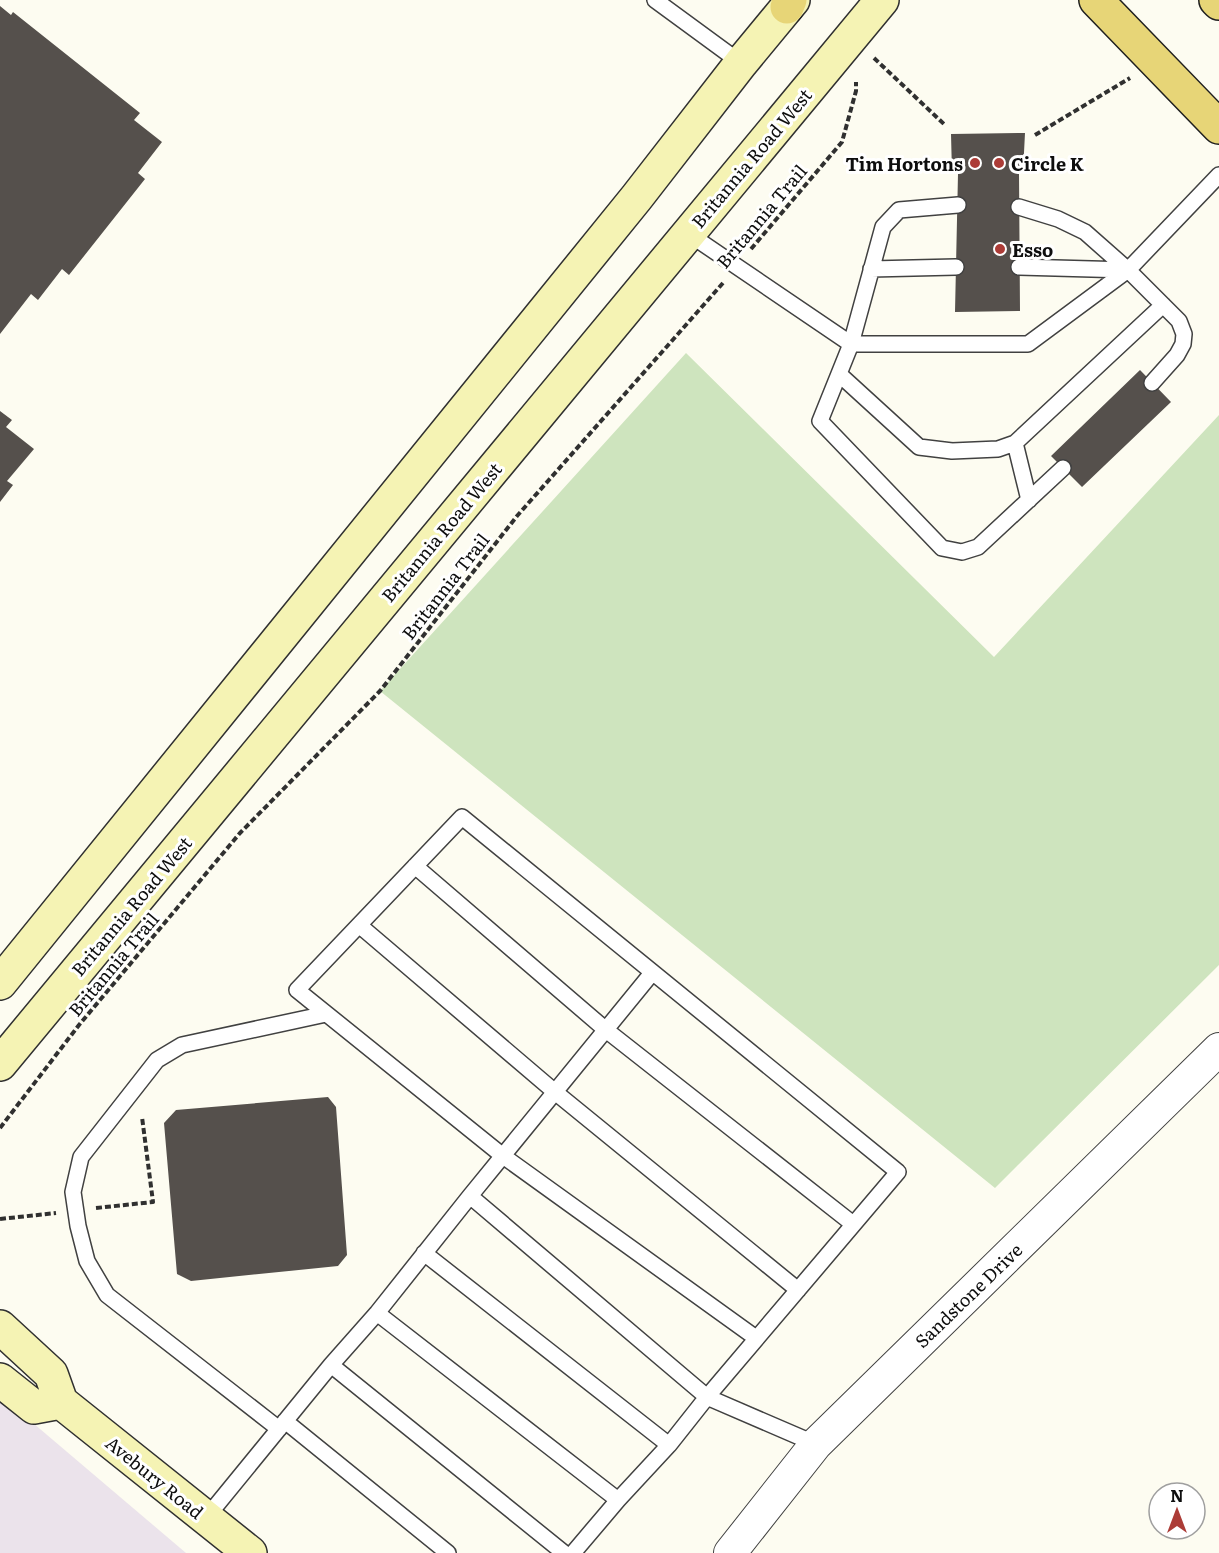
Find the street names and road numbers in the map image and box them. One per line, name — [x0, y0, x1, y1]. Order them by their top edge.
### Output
street label: Britannia Road West — [684, 82, 818, 234]
street label: Britannia Trail — [709, 158, 813, 274]
street label: Britannia Road West — [374, 456, 508, 608]
street label: Britannia Trail — [395, 527, 495, 645]
street label: Britannia Road West — [64, 830, 198, 982]
street label: Britannia Trail — [61, 906, 165, 1022]
street label: Sandstone Drive — [908, 1236, 1028, 1354]
street label: Avebury Road — [100, 1429, 210, 1525]

